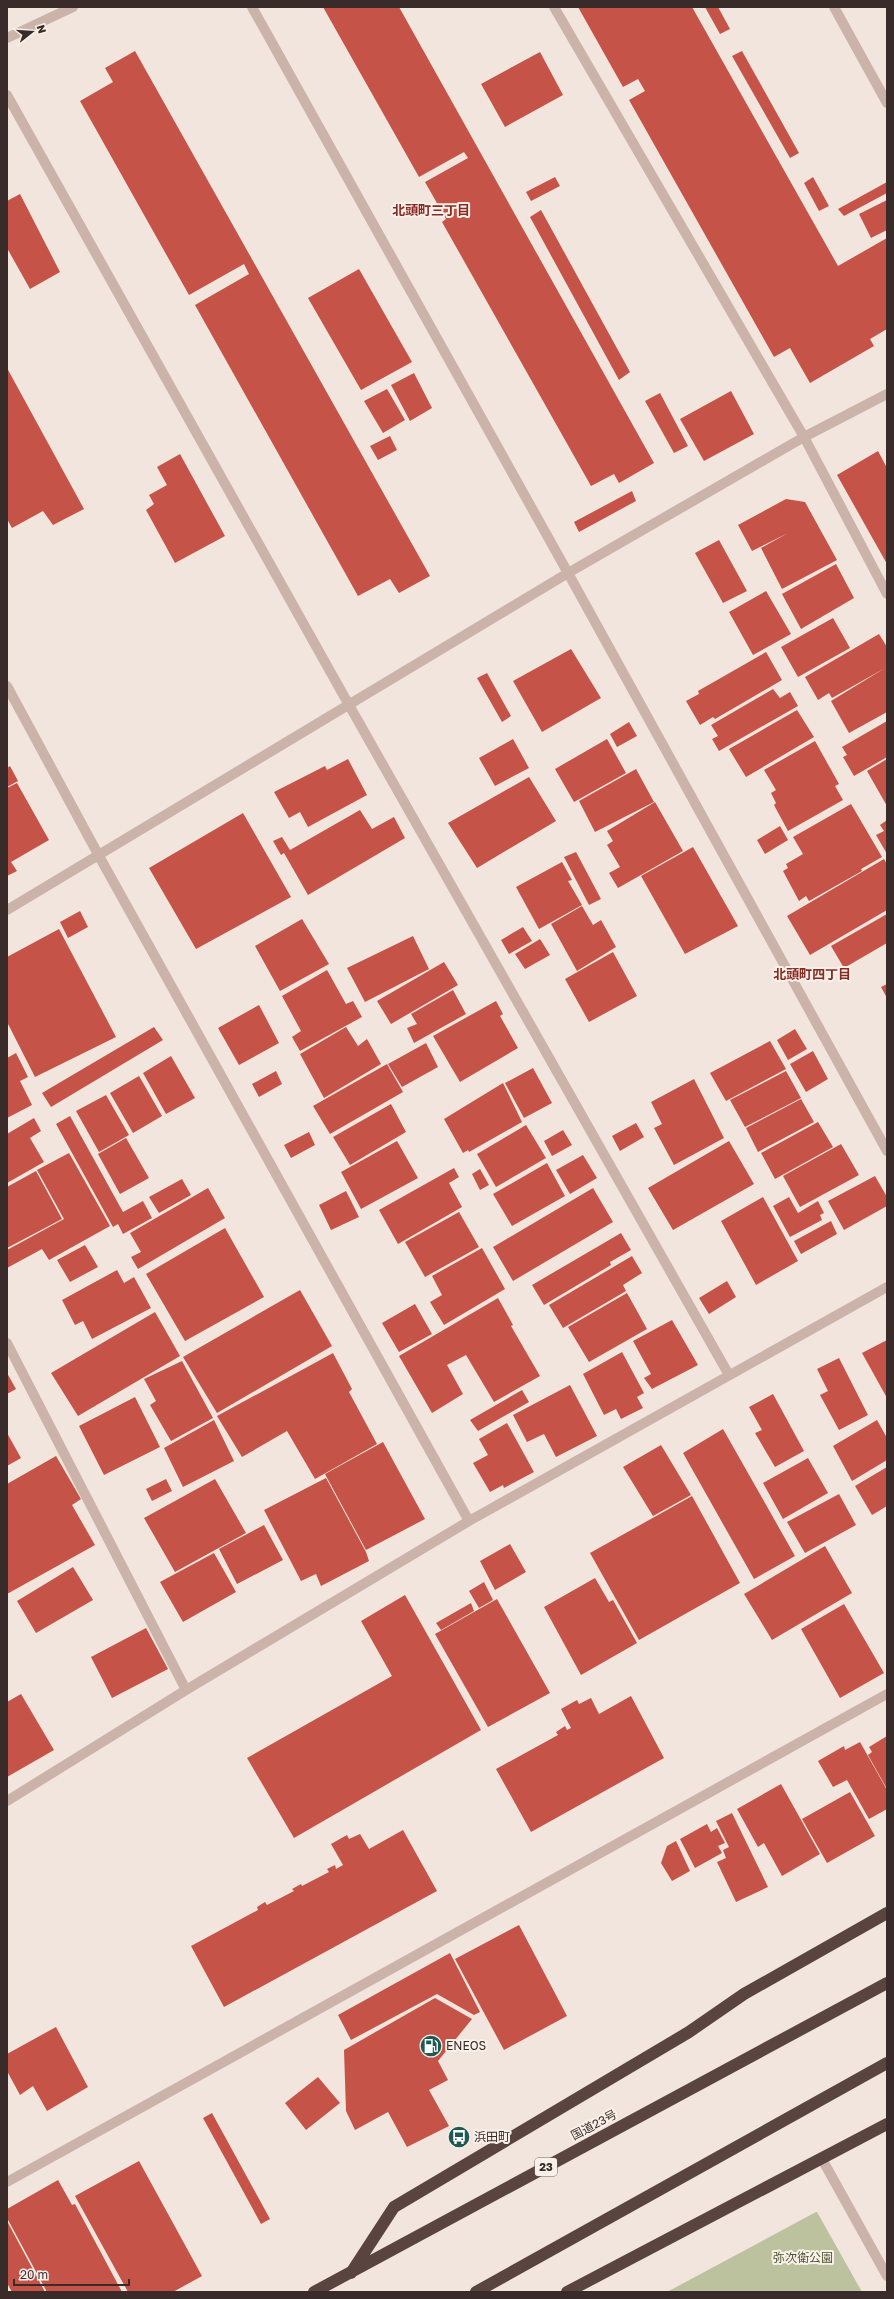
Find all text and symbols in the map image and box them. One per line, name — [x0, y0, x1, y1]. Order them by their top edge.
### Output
north arrow — [12, 12, 52, 52]
text: N — [35, 23, 49, 35]
district label: 北頭町三丁目 — [392, 202, 470, 218]
district label: 北頭町四丁目 — [773, 966, 851, 982]
fuel station icon: ENEOS — [418, 2033, 444, 2059]
place label: ENEOS — [446, 2038, 487, 2053]
street label: 国道23号 — [568, 2106, 619, 2143]
bus stop icon: 浜田町 — [446, 2124, 472, 2150]
place label: 浜田町 — [474, 2129, 510, 2144]
road number: 23 — [535, 2158, 557, 2176]
park label: 弥次衛公園 — [773, 2250, 833, 2265]
scale bar — [14, 2261, 129, 2287]
text: 20 m — [20, 2267, 48, 2282]

